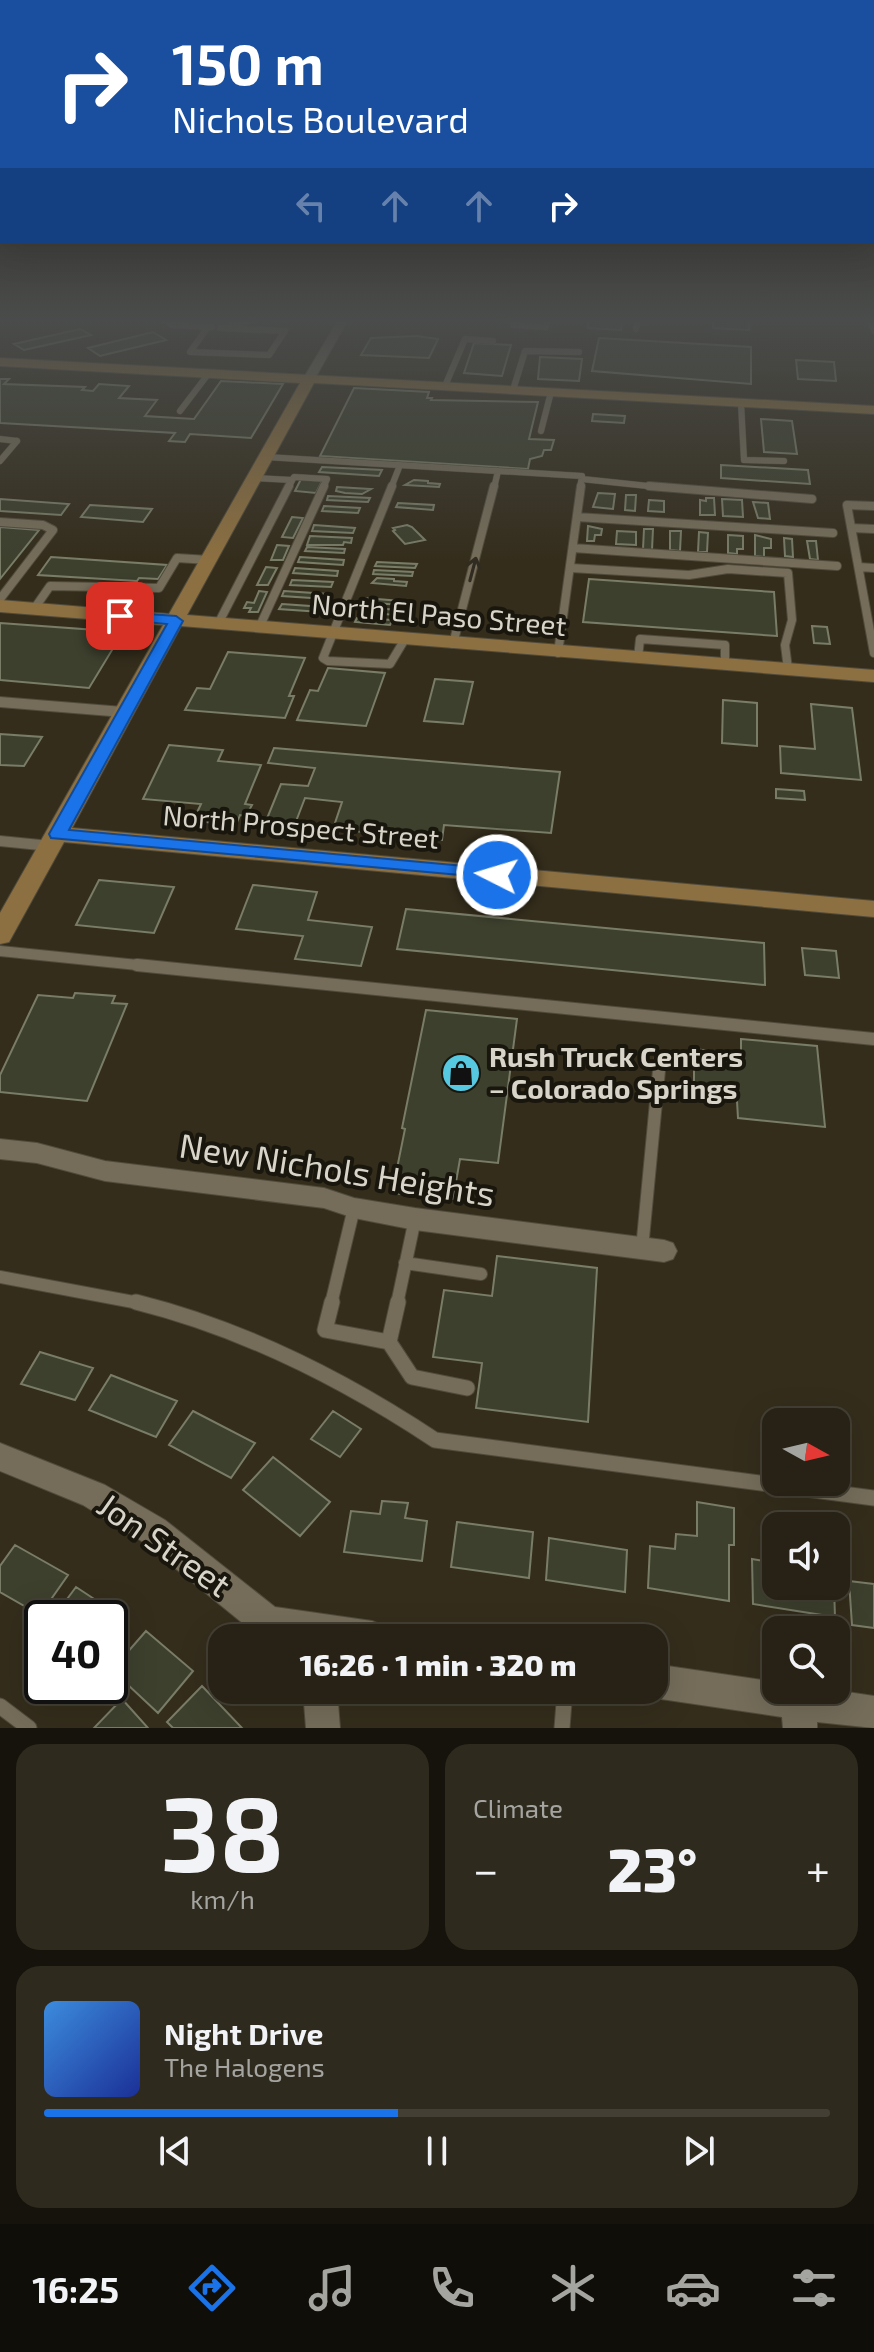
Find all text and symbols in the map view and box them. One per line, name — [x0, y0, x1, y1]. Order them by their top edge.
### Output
text: 150 m — [172, 29, 324, 96]
icon: right — [40, 32, 144, 136]
text: Nichols Boulevard — [172, 97, 469, 140]
icon: left — [289, 184, 333, 228]
icon: ahead — [373, 184, 417, 228]
icon: ahead — [457, 184, 501, 228]
icon: right — [541, 184, 585, 228]
one-way arrow — [466, 556, 481, 582]
pin — [86, 582, 154, 650]
street label: North El Paso Street — [310, 586, 568, 642]
icon: arrive — [98, 594, 142, 638]
street label: North Prospect Street — [162, 797, 441, 855]
position arrow — [455, 833, 539, 917]
place label: Rush Truck Centers – Colorado Springs — [489, 1039, 743, 1105]
shop icon: Rush Truck Centers – Colorado Springs — [440, 1052, 482, 1094]
street label: New Nichols Heights — [177, 1123, 498, 1214]
north arrow — [762, 1408, 850, 1496]
map controls — [762, 1408, 850, 1704]
street label: Jon Street — [91, 1483, 239, 1604]
button: sound — [762, 1512, 850, 1600]
speed limit sign: 40 — [24, 1600, 128, 1704]
button: search — [762, 1616, 850, 1704]
text: 16:26 · 1 min · 320 m — [299, 1646, 577, 1682]
text: 38 — [161, 1768, 284, 1893]
text: Climate — [473, 1792, 563, 1823]
text: 23° — [607, 1832, 697, 1904]
text: − — [473, 1842, 499, 1895]
text: + — [806, 1842, 830, 1895]
text: km/h — [190, 1883, 255, 1914]
text: Night Drive — [164, 2015, 323, 2051]
text: The Halogens — [164, 2051, 325, 2082]
icon: previous — [153, 2129, 197, 2173]
icon: pause — [415, 2129, 459, 2173]
icon: next — [677, 2129, 721, 2173]
icon: directions — [184, 2260, 240, 2316]
icon: music — [304, 2260, 360, 2316]
icon: phone — [424, 2260, 480, 2316]
icon: climate — [545, 2260, 601, 2316]
icon: car — [665, 2260, 721, 2316]
icon: filters — [786, 2260, 842, 2316]
text: 16:25 — [32, 2267, 119, 2310]

